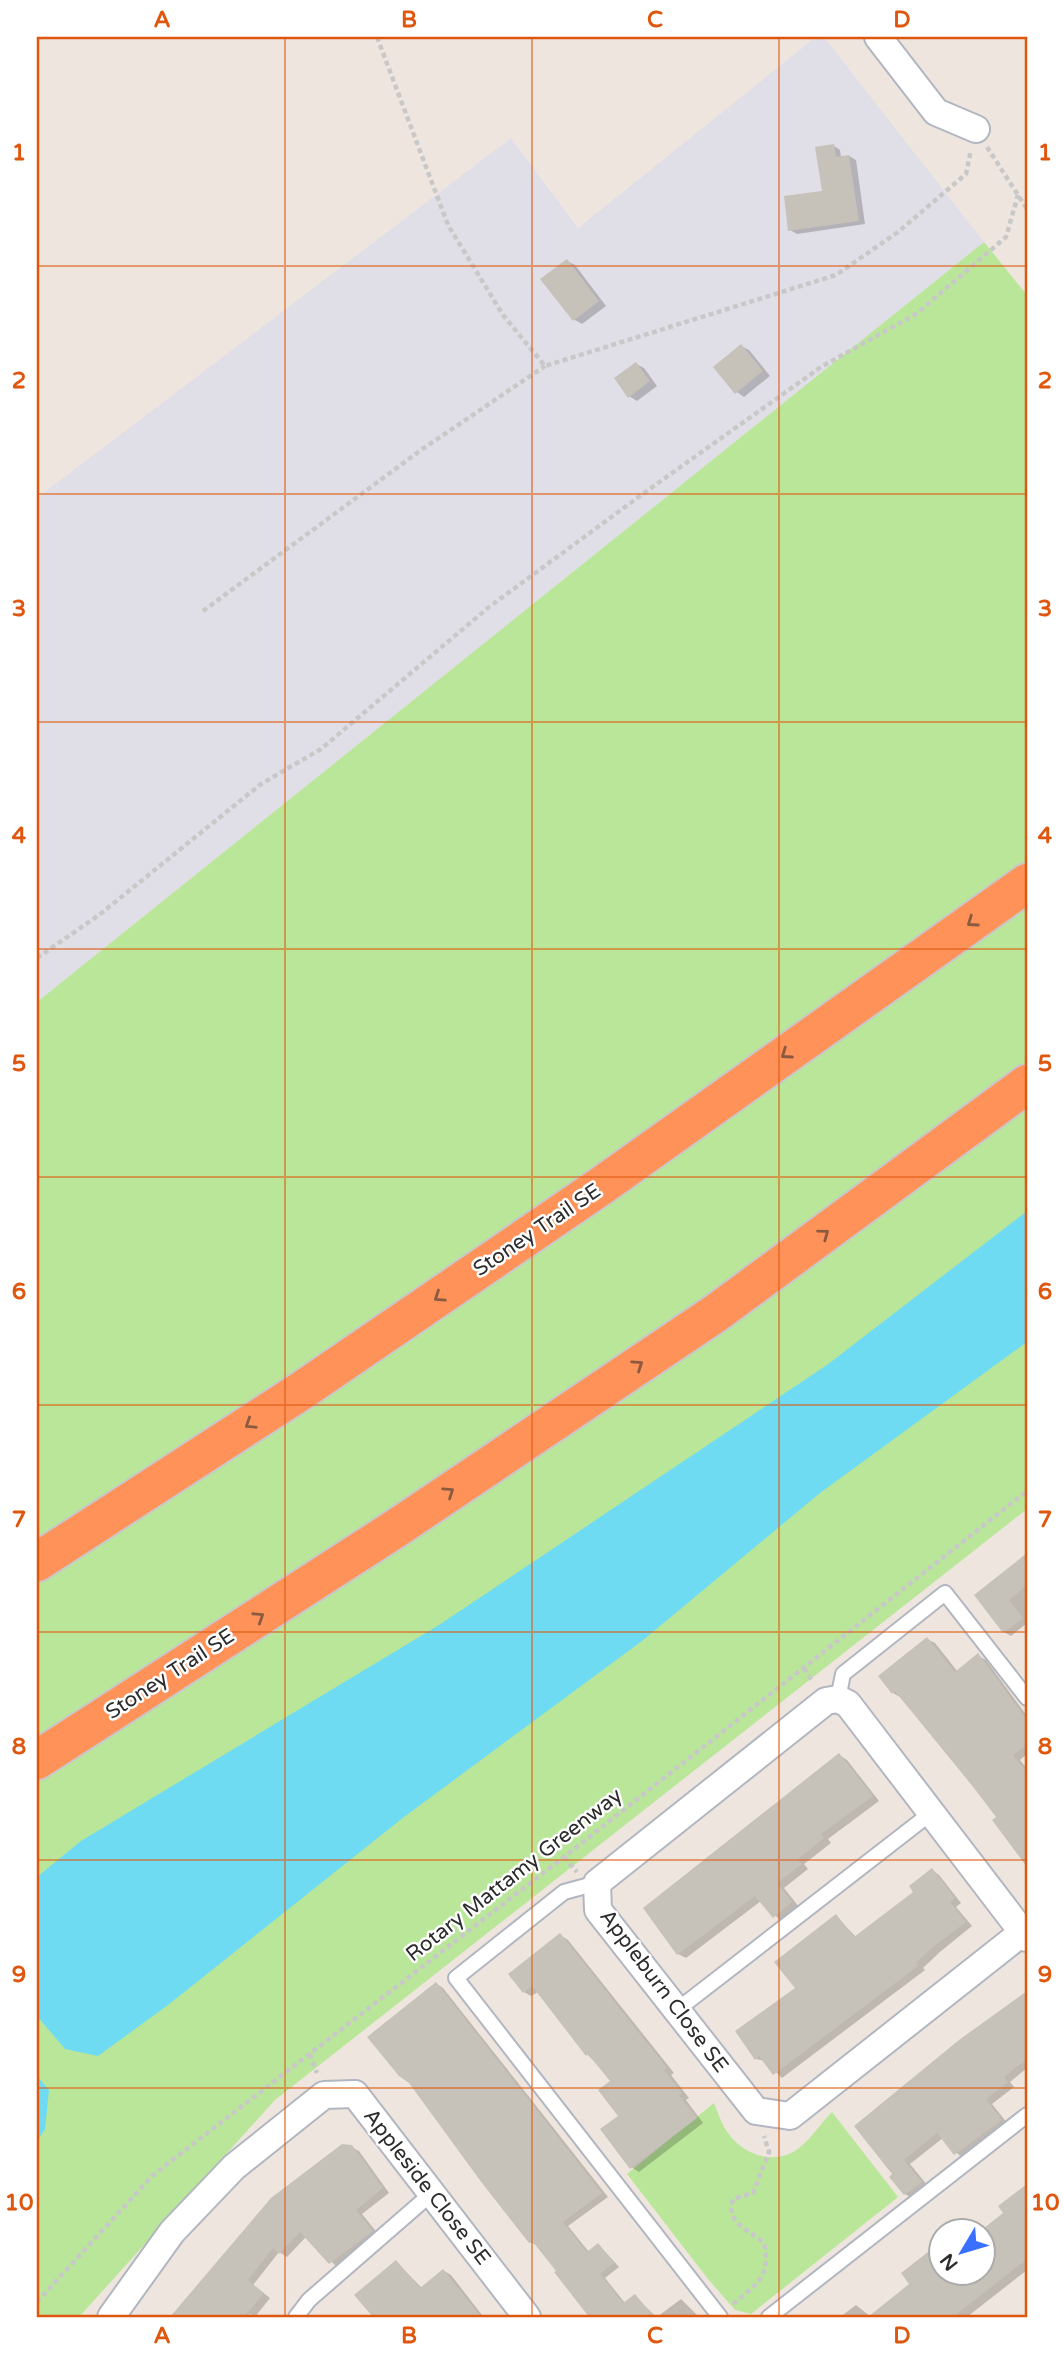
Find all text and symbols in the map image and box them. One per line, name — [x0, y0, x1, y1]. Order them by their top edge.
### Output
text: A — [153, 6, 171, 34]
text: B — [401, 6, 417, 34]
text: C — [647, 6, 663, 34]
text: D — [893, 6, 911, 34]
text: 1 — [12, 139, 26, 167]
text: 1 — [1038, 139, 1052, 167]
text: 2 — [12, 367, 26, 395]
text: 2 — [1038, 367, 1052, 395]
text: 3 — [12, 595, 26, 623]
text: 3 — [1038, 595, 1052, 623]
text: 4 — [12, 822, 27, 850]
text: 4 — [1038, 822, 1053, 850]
one-way arrow — [967, 914, 980, 926]
one-way arrow — [781, 1046, 794, 1058]
text: 5 — [12, 1050, 26, 1078]
text: 5 — [1038, 1050, 1052, 1078]
street label: Stoney Trail SE — [469, 1178, 605, 1282]
one-way arrow — [816, 1230, 829, 1242]
text: 6 — [12, 1278, 26, 1306]
text: 6 — [1038, 1278, 1052, 1306]
one-way arrow — [434, 1289, 447, 1301]
one-way arrow — [630, 1361, 643, 1373]
one-way arrow — [245, 1416, 258, 1429]
one-way arrow — [441, 1488, 454, 1500]
text: 7 — [12, 1506, 26, 1534]
text: 7 — [1038, 1506, 1052, 1534]
one-way arrow — [251, 1612, 264, 1625]
street label: Stoney Trail SE — [101, 1623, 239, 1725]
text: 8 — [12, 1733, 26, 1761]
text: 8 — [1038, 1733, 1052, 1761]
street label: Rotary Mattamy Greenway — [401, 1783, 627, 1967]
street label: Appleburn Close SE — [594, 1904, 734, 2078]
text: 9 — [12, 1961, 26, 1989]
text: 9 — [1038, 1961, 1052, 1989]
street label: Appleside Close SE — [358, 2104, 496, 2270]
text: 10 — [5, 2189, 33, 2217]
text: 10 — [1031, 2189, 1059, 2217]
north arrow — [928, 2218, 998, 2288]
text: N — [936, 2249, 963, 2275]
text: A — [153, 2322, 171, 2350]
text: B — [401, 2322, 417, 2350]
text: C — [647, 2322, 663, 2350]
text: D — [893, 2322, 911, 2350]

